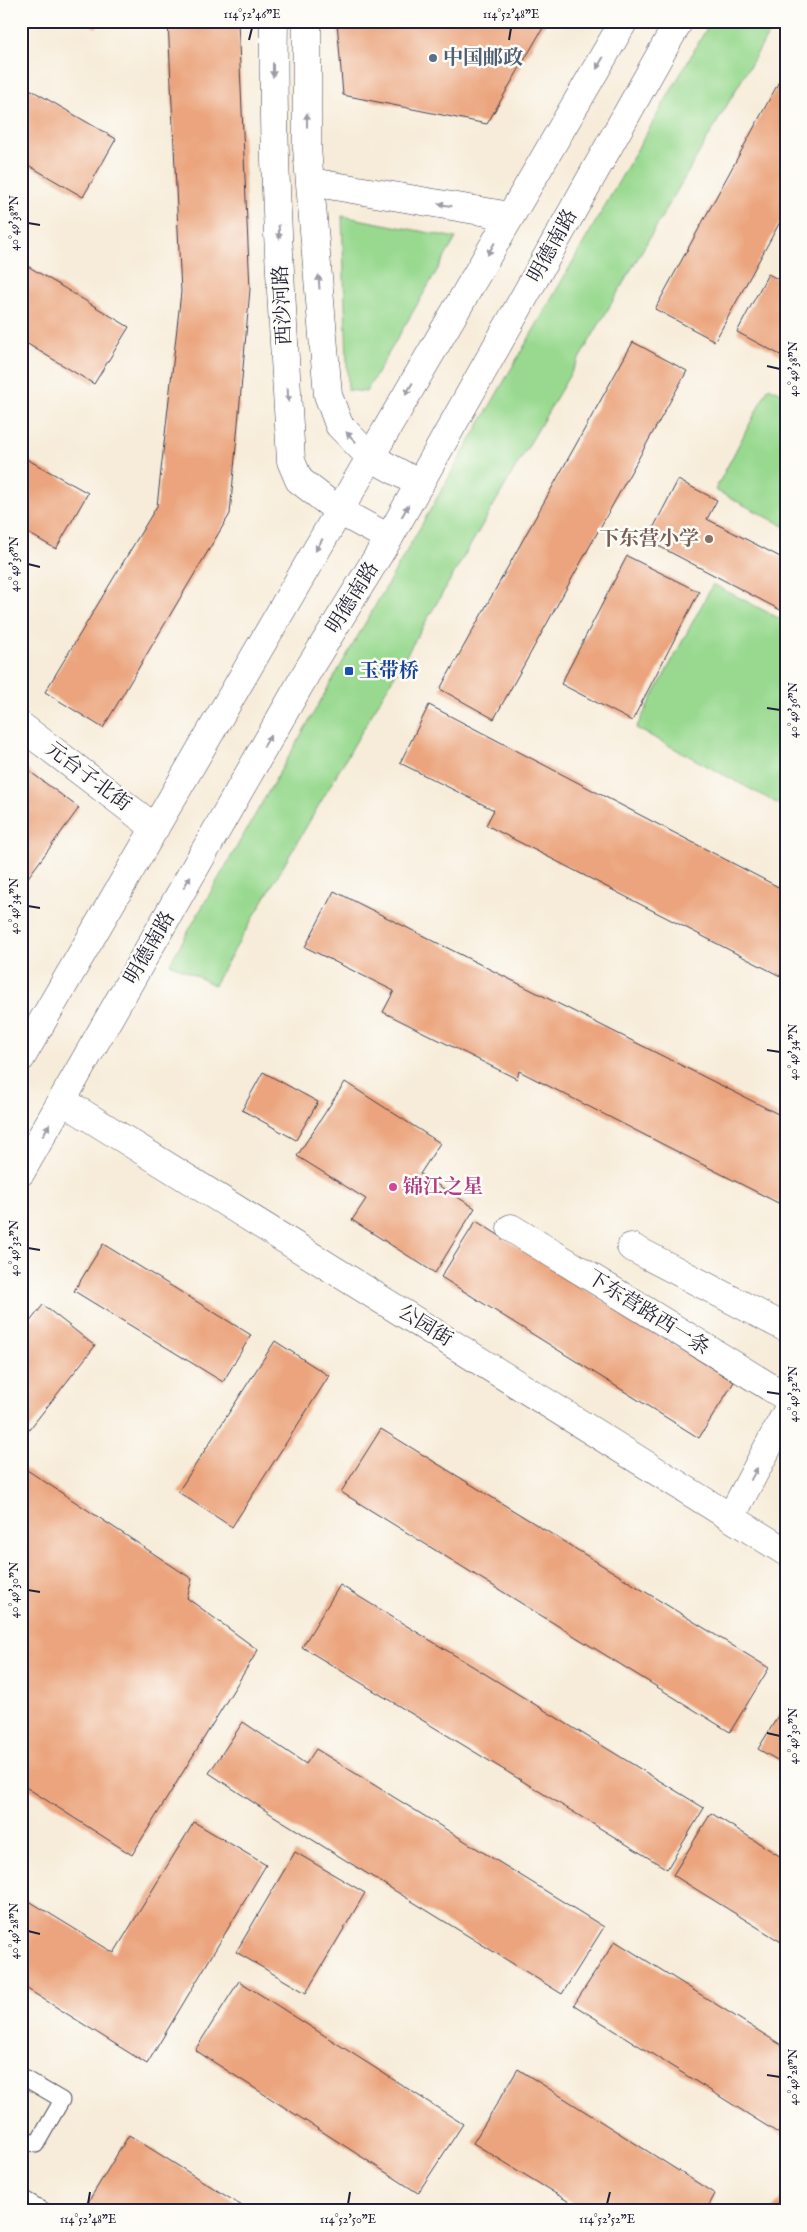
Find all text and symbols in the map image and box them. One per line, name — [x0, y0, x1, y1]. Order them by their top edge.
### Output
text: 114°52'46"E — [223, 7, 281, 22]
text: 114°52'48"E — [483, 7, 539, 22]
place label: 中国邮政 — [443, 46, 523, 71]
marker: 中国邮政 — [427, 52, 439, 64]
one-way arrow — [595, 57, 604, 70]
one-way arrow — [269, 62, 277, 78]
one-way arrow — [303, 112, 311, 128]
text: 40°49'38"N — [7, 195, 22, 251]
one-way arrow — [437, 201, 453, 209]
street label: 明德南路 — [523, 205, 583, 287]
one-way arrow — [276, 225, 284, 241]
one-way arrow — [487, 243, 496, 256]
street label: 西沙河路 — [268, 264, 298, 346]
one-way arrow — [315, 274, 323, 290]
text: 40°49'38"N — [786, 341, 801, 397]
one-way arrow — [405, 383, 414, 396]
one-way arrow — [284, 387, 292, 403]
one-way arrow — [345, 432, 357, 444]
one-way arrow — [400, 505, 409, 518]
place label: 下东营小学 — [599, 527, 699, 552]
marker: 下东营小学 — [703, 533, 715, 545]
text: 40°49'36"N — [7, 535, 22, 592]
one-way arrow — [315, 538, 323, 552]
street label: 明德南路 — [321, 557, 385, 639]
place label: 玉带桥 — [359, 659, 419, 684]
marker: 玉带桥 — [343, 665, 355, 677]
text: 40°49'36"N — [786, 681, 801, 738]
one-way arrow — [263, 734, 272, 747]
street label: 元台子北街 — [41, 737, 135, 817]
one-way arrow — [183, 876, 192, 889]
text: 40°49'34"N — [7, 877, 22, 934]
street label: 明德南路 — [119, 907, 181, 989]
text: 40°49'34"N — [786, 1023, 801, 1080]
one-way arrow — [42, 1123, 51, 1136]
place label: 锦江之星 — [403, 1175, 483, 1200]
marker: 锦江之星 — [387, 1181, 399, 1193]
text: 40°49'32"N — [7, 1219, 22, 1276]
street label: 下东营路西一条 — [582, 1265, 714, 1361]
street label: 公园街 — [393, 1300, 457, 1352]
text: 40°49'32"N — [786, 1365, 801, 1422]
one-way arrow — [750, 1467, 758, 1481]
text: 40°49'30"N — [7, 1561, 22, 1618]
text: 40°49'30"N — [786, 1707, 801, 1764]
text: 40°49'28"N — [7, 1902, 22, 1959]
text: 40°49'28"N — [786, 2048, 801, 2105]
text: 114°52'48"E — [60, 2212, 116, 2227]
text: 114°52'50"E — [320, 2212, 376, 2227]
text: 114°52'52"E — [579, 2212, 635, 2227]

